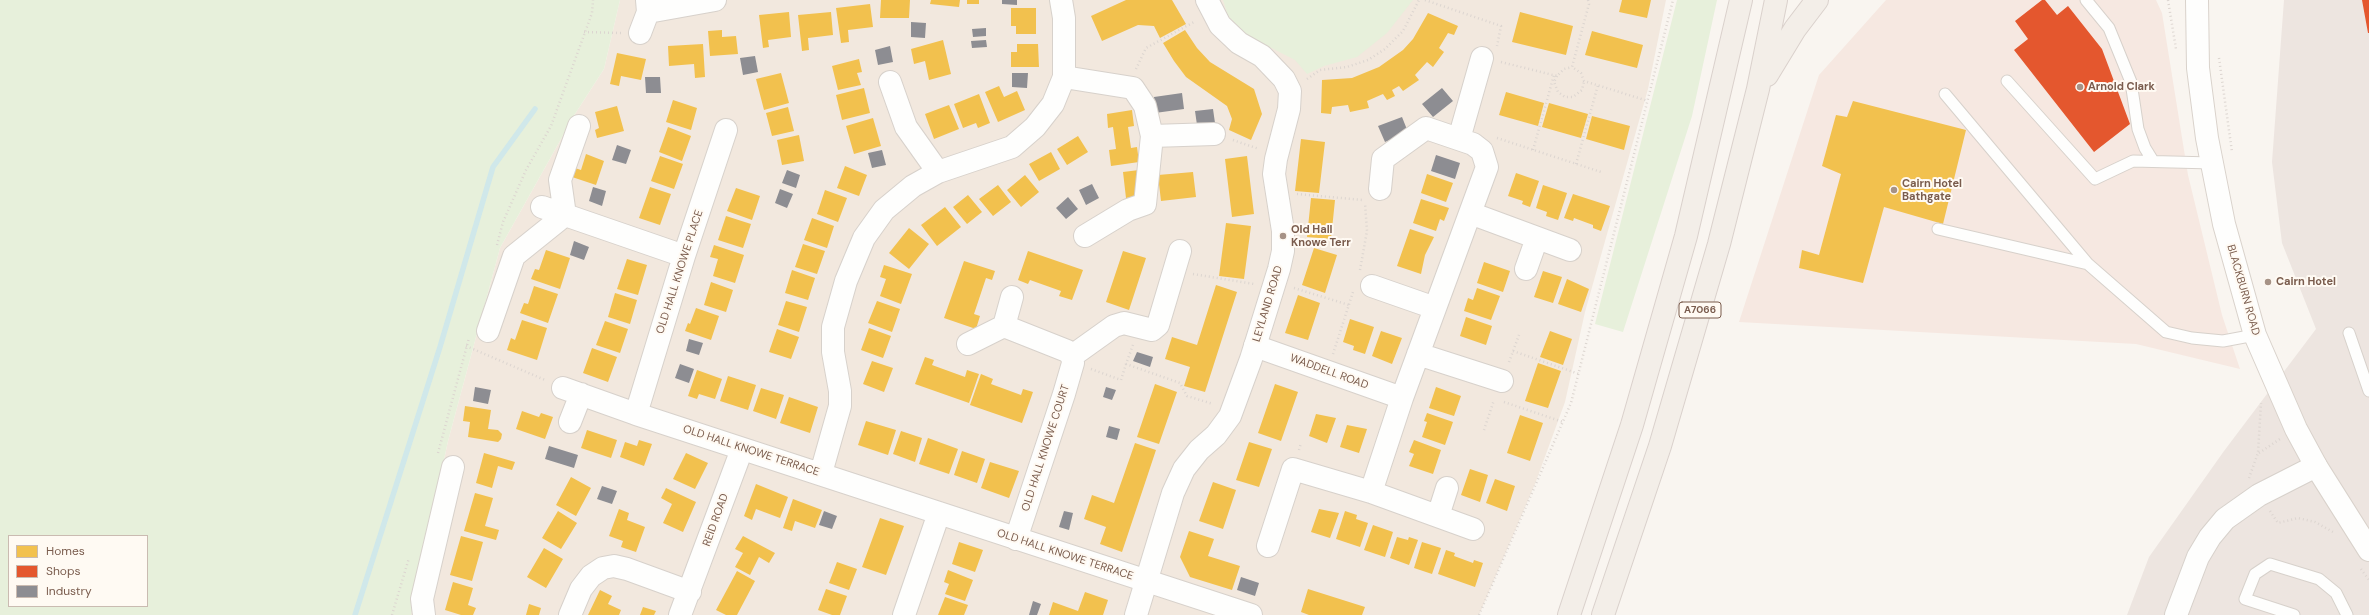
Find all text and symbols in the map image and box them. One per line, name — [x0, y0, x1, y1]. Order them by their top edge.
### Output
place label: Arnold Clark — [2088, 80, 2155, 94]
marker: Arnold Clark — [2075, 82, 2085, 92]
place label: Cairn Hotel Bathgate — [1902, 177, 1962, 203]
marker: Cairn Hotel Bathgate — [1889, 185, 1899, 195]
street label: OLD HALL KNOWE PLACE — [654, 208, 706, 336]
place label: Old Hall Knowe Terr — [1291, 223, 1351, 249]
marker: Old Hall Knowe Terr — [1278, 231, 1288, 241]
street label: BLACKBURN ROAD — [2224, 243, 2262, 337]
street label: LEYLAND ROAD — [1250, 264, 1286, 344]
place label: Cairn Hotel — [2276, 275, 2336, 289]
marker: Cairn Hotel — [2263, 277, 2273, 287]
road number: A7066 — [1679, 302, 1721, 318]
street label: WADDELL ROAD — [1288, 352, 1370, 392]
street label: OLD HALL KNOWE COURT — [1019, 383, 1073, 513]
street label: OLD HALL KNOWE TERRACE — [681, 423, 821, 479]
street label: REID ROAD — [700, 492, 732, 548]
street label: OLD HALL KNOWE TERRACE — [995, 527, 1135, 583]
legend — [8, 535, 148, 607]
text: Homes — [46, 543, 85, 559]
text: Shops — [46, 563, 81, 579]
text: Industry — [46, 583, 92, 599]

